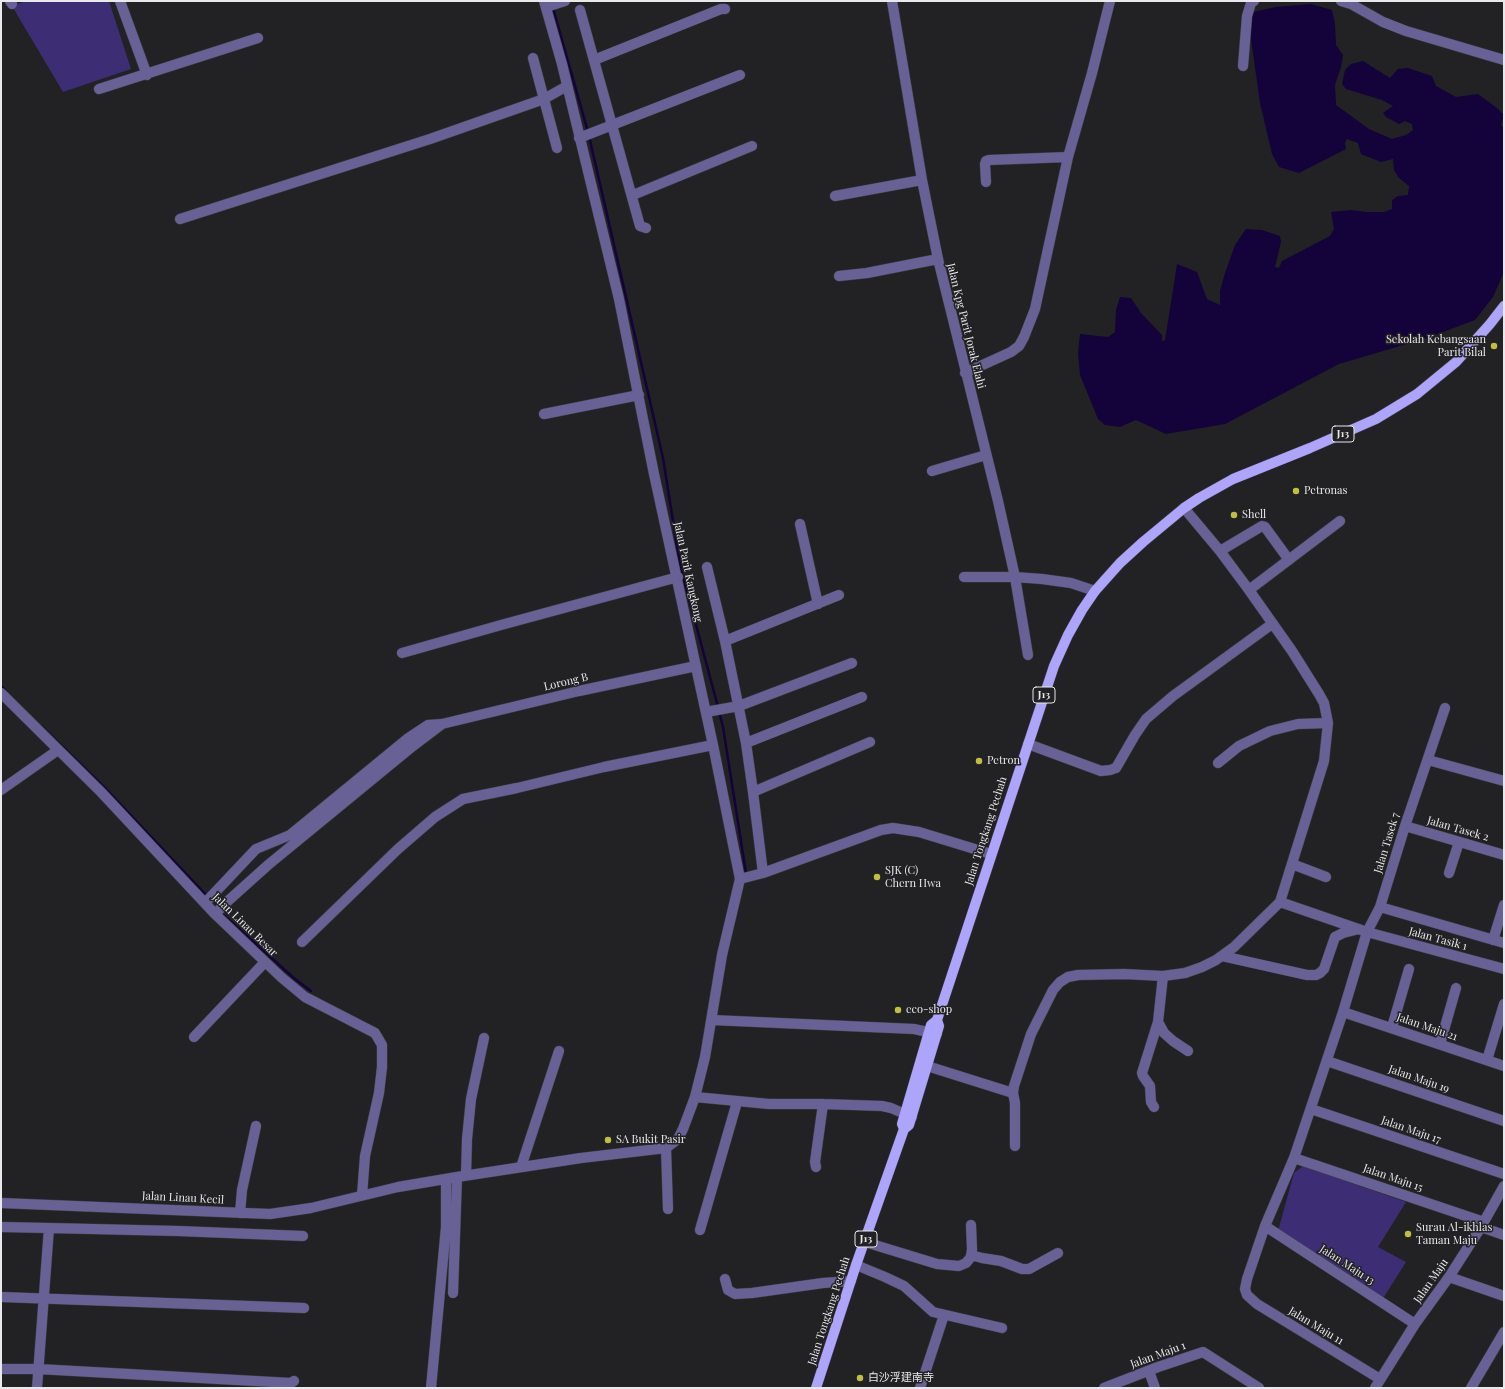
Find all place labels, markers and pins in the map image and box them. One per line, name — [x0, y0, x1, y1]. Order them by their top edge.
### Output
place label: Sekolah Kebangsaan Parit Bilal — [1386, 333, 1486, 359]
marker: Sekolah Kebangsaan Parit Bilal — [1489, 341, 1499, 351]
place label: Petronas — [1304, 484, 1347, 498]
marker: Petronas — [1291, 486, 1301, 496]
place label: Shell — [1242, 508, 1266, 522]
marker: Shell — [1229, 510, 1239, 520]
place label: Petron — [987, 754, 1020, 768]
marker: Petron — [974, 756, 984, 766]
place label: SJK (C) Chern Hwa — [885, 864, 941, 890]
marker: SJK (C) Chern Hwa — [872, 872, 882, 882]
place label: eco-shop — [906, 1003, 952, 1017]
marker: eco-shop — [893, 1005, 903, 1015]
place label: SA Bukit Pasir — [616, 1133, 686, 1147]
marker: SA Bukit Pasir — [603, 1135, 613, 1145]
place label: Surau Al-ikhlas Taman Maju — [1416, 1221, 1492, 1247]
marker: Surau Al-ikhlas Taman Maju — [1403, 1229, 1413, 1239]
place label: 白沙浮建南寺 — [868, 1371, 934, 1385]
marker: 白沙浮建南寺 — [855, 1373, 865, 1383]

